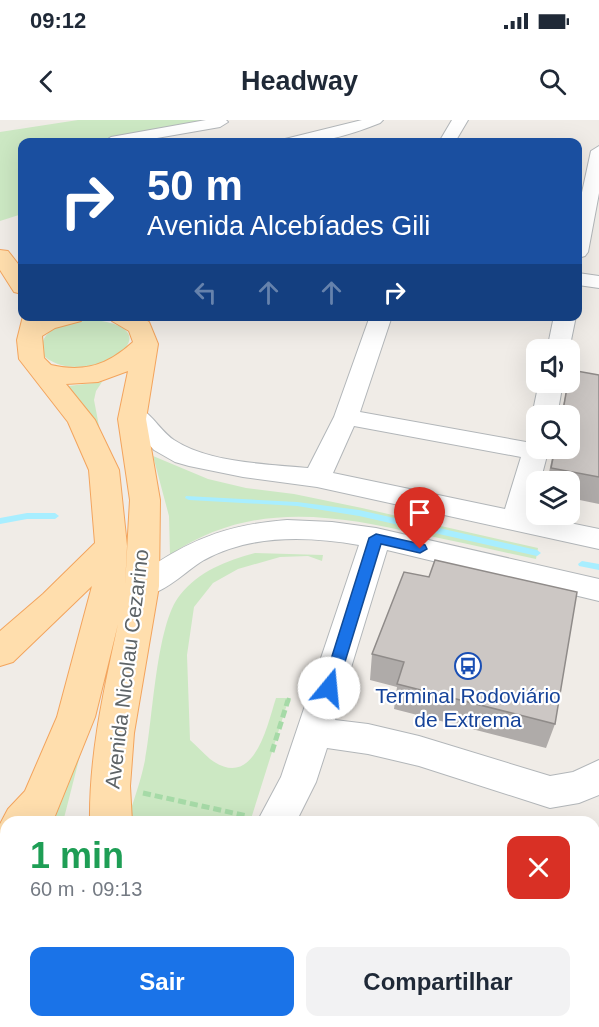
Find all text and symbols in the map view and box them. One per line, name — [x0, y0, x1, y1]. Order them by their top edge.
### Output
text: 09:12 — [30, 8, 86, 33]
icon: back — [30, 65, 63, 98]
icon: search — [536, 65, 569, 98]
text: Headway — [241, 66, 358, 96]
icon: right — [48, 162, 126, 240]
text: 50 m — [147, 162, 243, 209]
text: Avenida Alcebíades Gili — [147, 211, 430, 241]
icon: left — [189, 276, 222, 309]
icon: ahead — [252, 276, 285, 309]
icon: ahead — [315, 276, 348, 309]
icon: right — [378, 276, 411, 309]
map controls — [526, 339, 580, 525]
button: sound — [526, 339, 580, 393]
button: search — [526, 405, 580, 459]
button: layers — [526, 471, 580, 525]
pin — [394, 487, 445, 549]
icon: arrive — [403, 496, 436, 529]
street label: Avenida Nicolau Cezarino — [100, 548, 153, 790]
bus stop icon: Terminal Rodoviário de Extrema — [453, 651, 483, 681]
position arrow — [297, 656, 361, 720]
place label: Terminal Rodoviário de Extrema — [375, 684, 561, 731]
text: 1 min — [30, 835, 124, 876]
button: close — [507, 836, 570, 899]
text: 60 m · 09:13 — [30, 878, 142, 900]
button: Sair — [30, 947, 294, 1016]
button: Compartilhar — [306, 947, 570, 1016]

